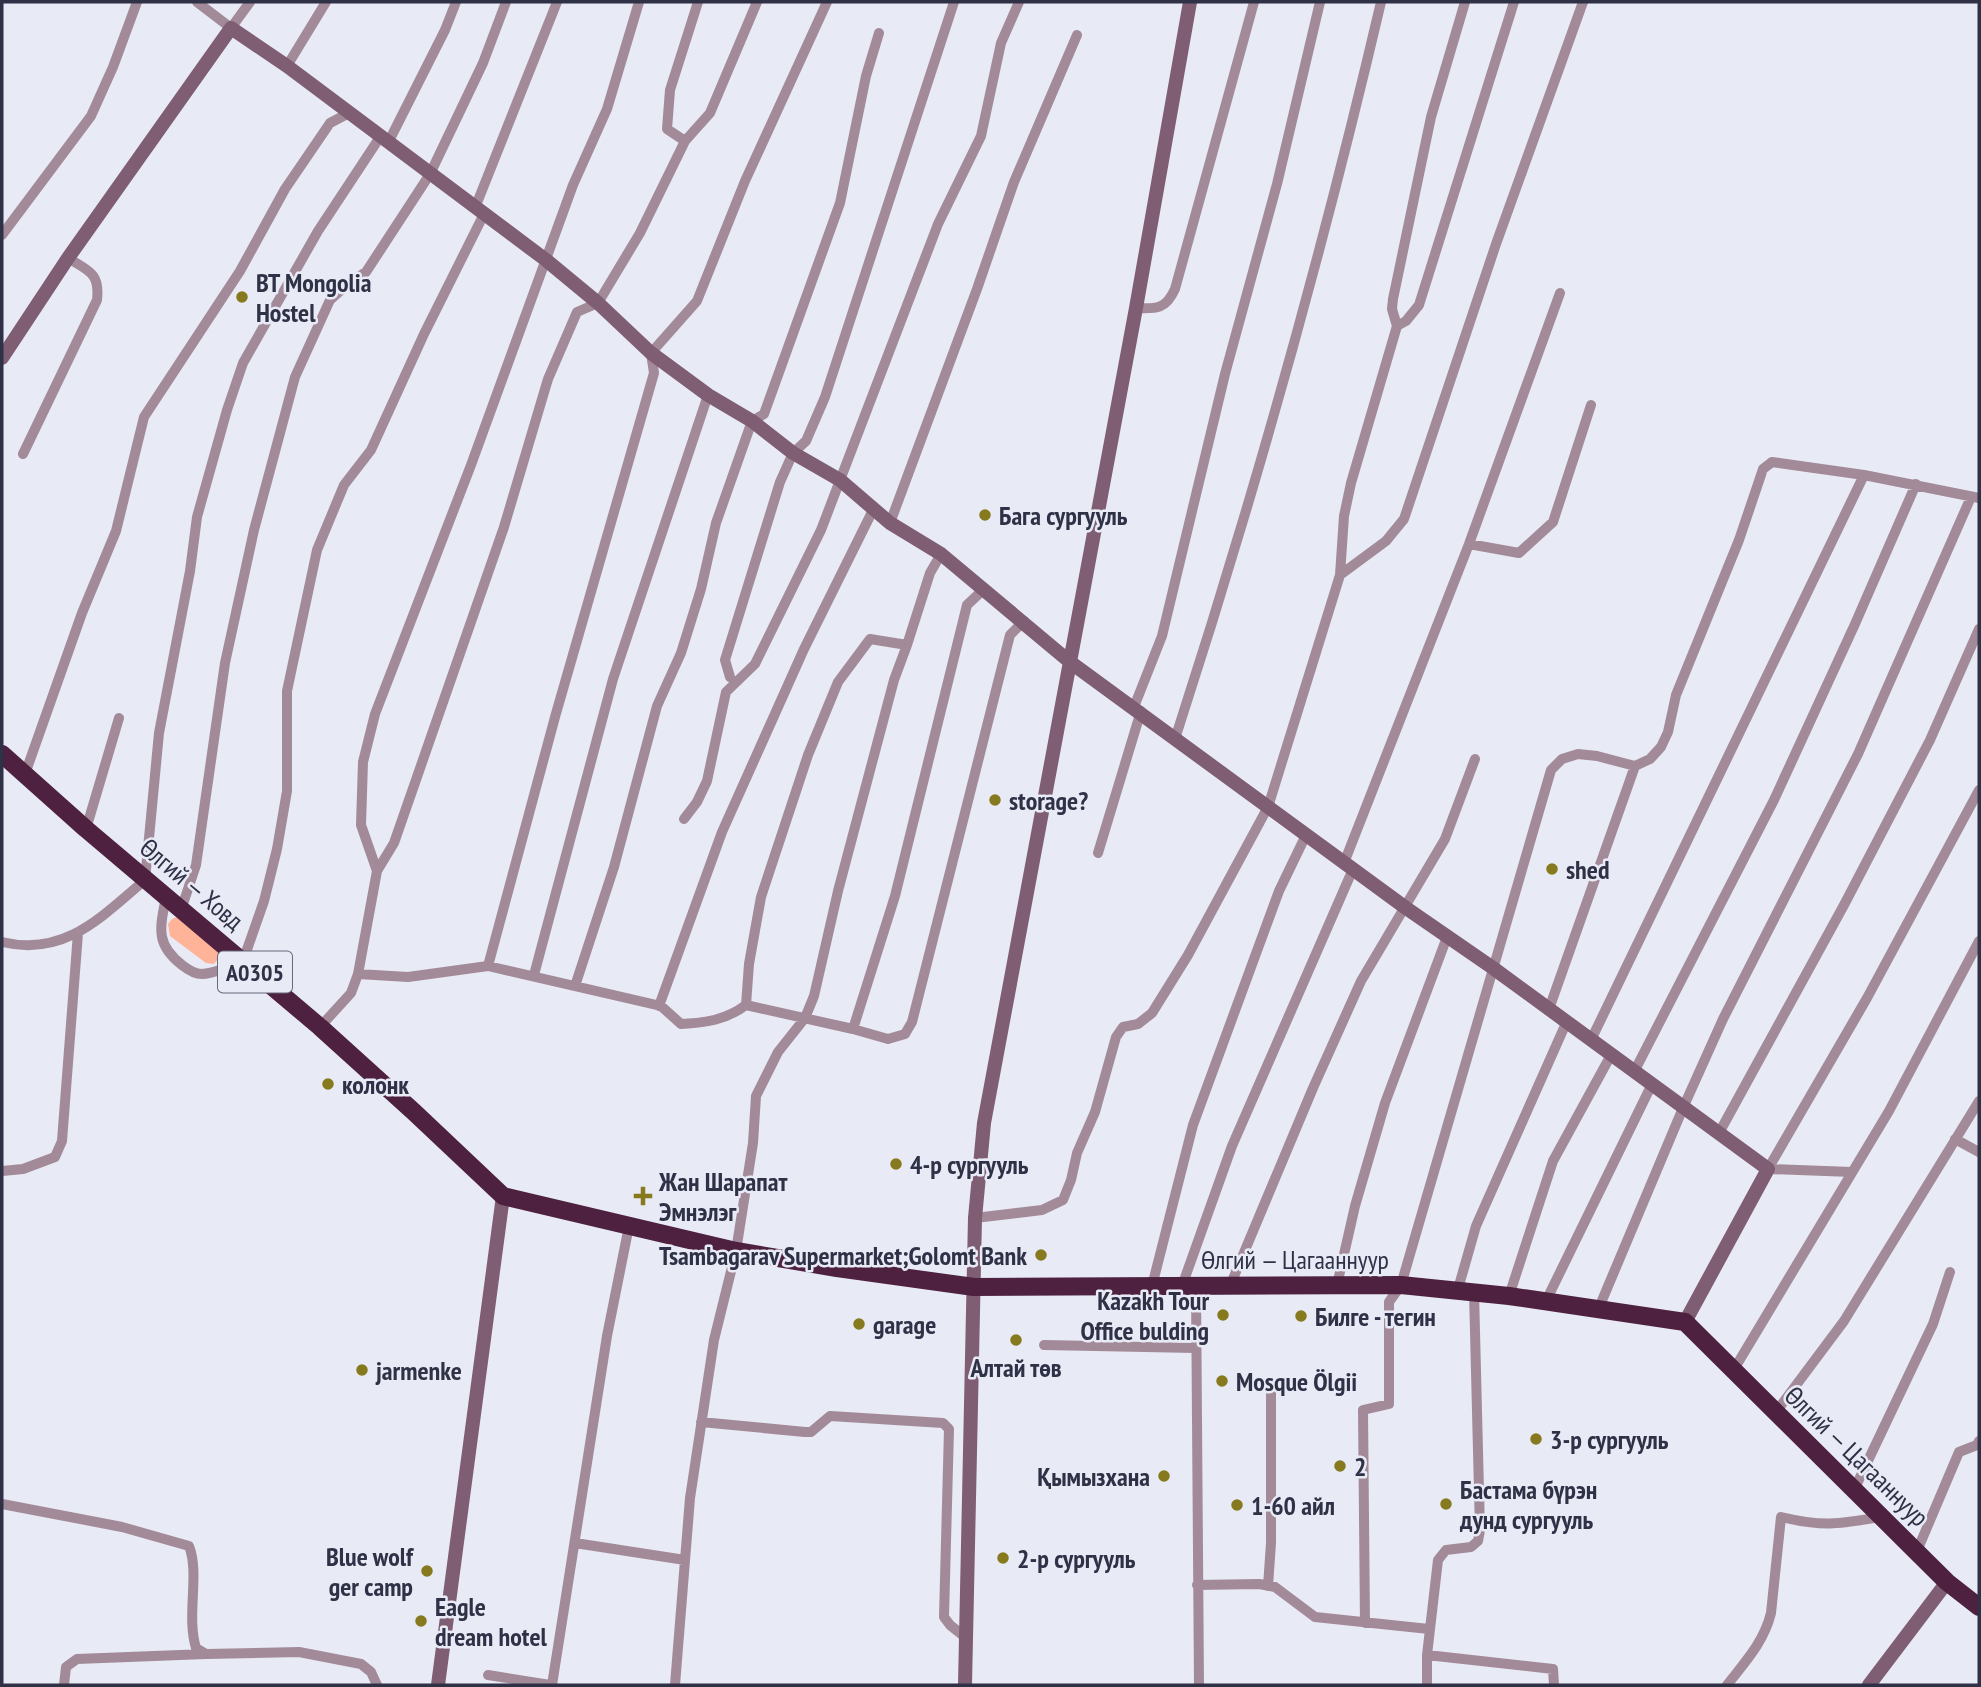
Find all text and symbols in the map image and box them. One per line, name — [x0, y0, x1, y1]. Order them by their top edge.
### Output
place label: BT Mongolia Hostel — [256, 266, 371, 329]
marker: BT Mongolia Hostel — [234, 289, 250, 305]
place label: Бага сургууль — [999, 499, 1128, 532]
marker: Бага сургууль — [977, 507, 993, 523]
place label: storage? — [1009, 784, 1088, 817]
marker: storage? — [987, 792, 1003, 808]
street label: Өлгий — Ховд — [133, 831, 251, 937]
place label: shed — [1566, 853, 1609, 886]
marker: shed — [1544, 861, 1560, 877]
road number: A0305 — [218, 952, 292, 992]
place label: колонк — [342, 1068, 409, 1101]
marker: колонк — [320, 1076, 336, 1092]
place label: 4-р сургууль — [910, 1148, 1029, 1181]
marker: 4-р сургууль — [888, 1156, 904, 1172]
place label: Жан Шарапат Эмнэлэг — [658, 1165, 787, 1228]
marker: Жан Шарапат Эмнэлэг — [633, 1186, 653, 1206]
place label: Tsambagarav Supermarket;Golomt Bank — [659, 1239, 1027, 1272]
street label: Өлгий — Цагааннуур — [1201, 1243, 1389, 1276]
marker: Tsambagarav Supermarket;Golomt Bank — [1033, 1247, 1049, 1263]
place label: Kazakh Tour Office bulding — [1080, 1284, 1209, 1347]
place label: Билге - тегин — [1315, 1300, 1436, 1333]
marker: Kazakh Tour Office bulding — [1215, 1307, 1231, 1323]
place label: garage — [873, 1308, 936, 1341]
marker: Билге - тегин — [1293, 1308, 1309, 1324]
marker: garage — [851, 1316, 867, 1332]
marker: Алтай төв — [1008, 1332, 1024, 1348]
place label: Алтай төв — [969, 1351, 1062, 1384]
place label: jarmenke — [375, 1354, 462, 1387]
marker: jarmenke — [354, 1362, 370, 1378]
place label: Mosque Ölgii — [1236, 1365, 1357, 1398]
marker: Mosque Ölgii — [1214, 1373, 1230, 1389]
street label: Өлгий — Цагааннуур — [1778, 1379, 1936, 1533]
place label: 3-р сургууль — [1550, 1423, 1669, 1456]
marker: 3-р сургууль — [1528, 1431, 1544, 1447]
place label: 2 — [1354, 1450, 1366, 1483]
marker: 2 — [1332, 1458, 1348, 1474]
place label: Қымызхана — [1037, 1460, 1150, 1493]
marker: Қымызхана — [1156, 1468, 1172, 1484]
place label: Бастама бүрэн дунд сургууль — [1459, 1473, 1597, 1536]
place label: 1-60 айл — [1251, 1489, 1335, 1522]
marker: Бастама бүрэн дунд сургууль — [1438, 1496, 1454, 1512]
marker: 1-60 айл — [1229, 1497, 1245, 1513]
place label: Blue wolf ger camp — [326, 1540, 415, 1603]
place label: 2-р сургууль — [1017, 1542, 1136, 1575]
marker: 2-р сургууль — [995, 1550, 1011, 1566]
marker: Blue wolf ger camp — [419, 1563, 435, 1579]
place label: Eagle dream hotel — [435, 1590, 548, 1653]
marker: Eagle dream hotel — [413, 1613, 429, 1629]

